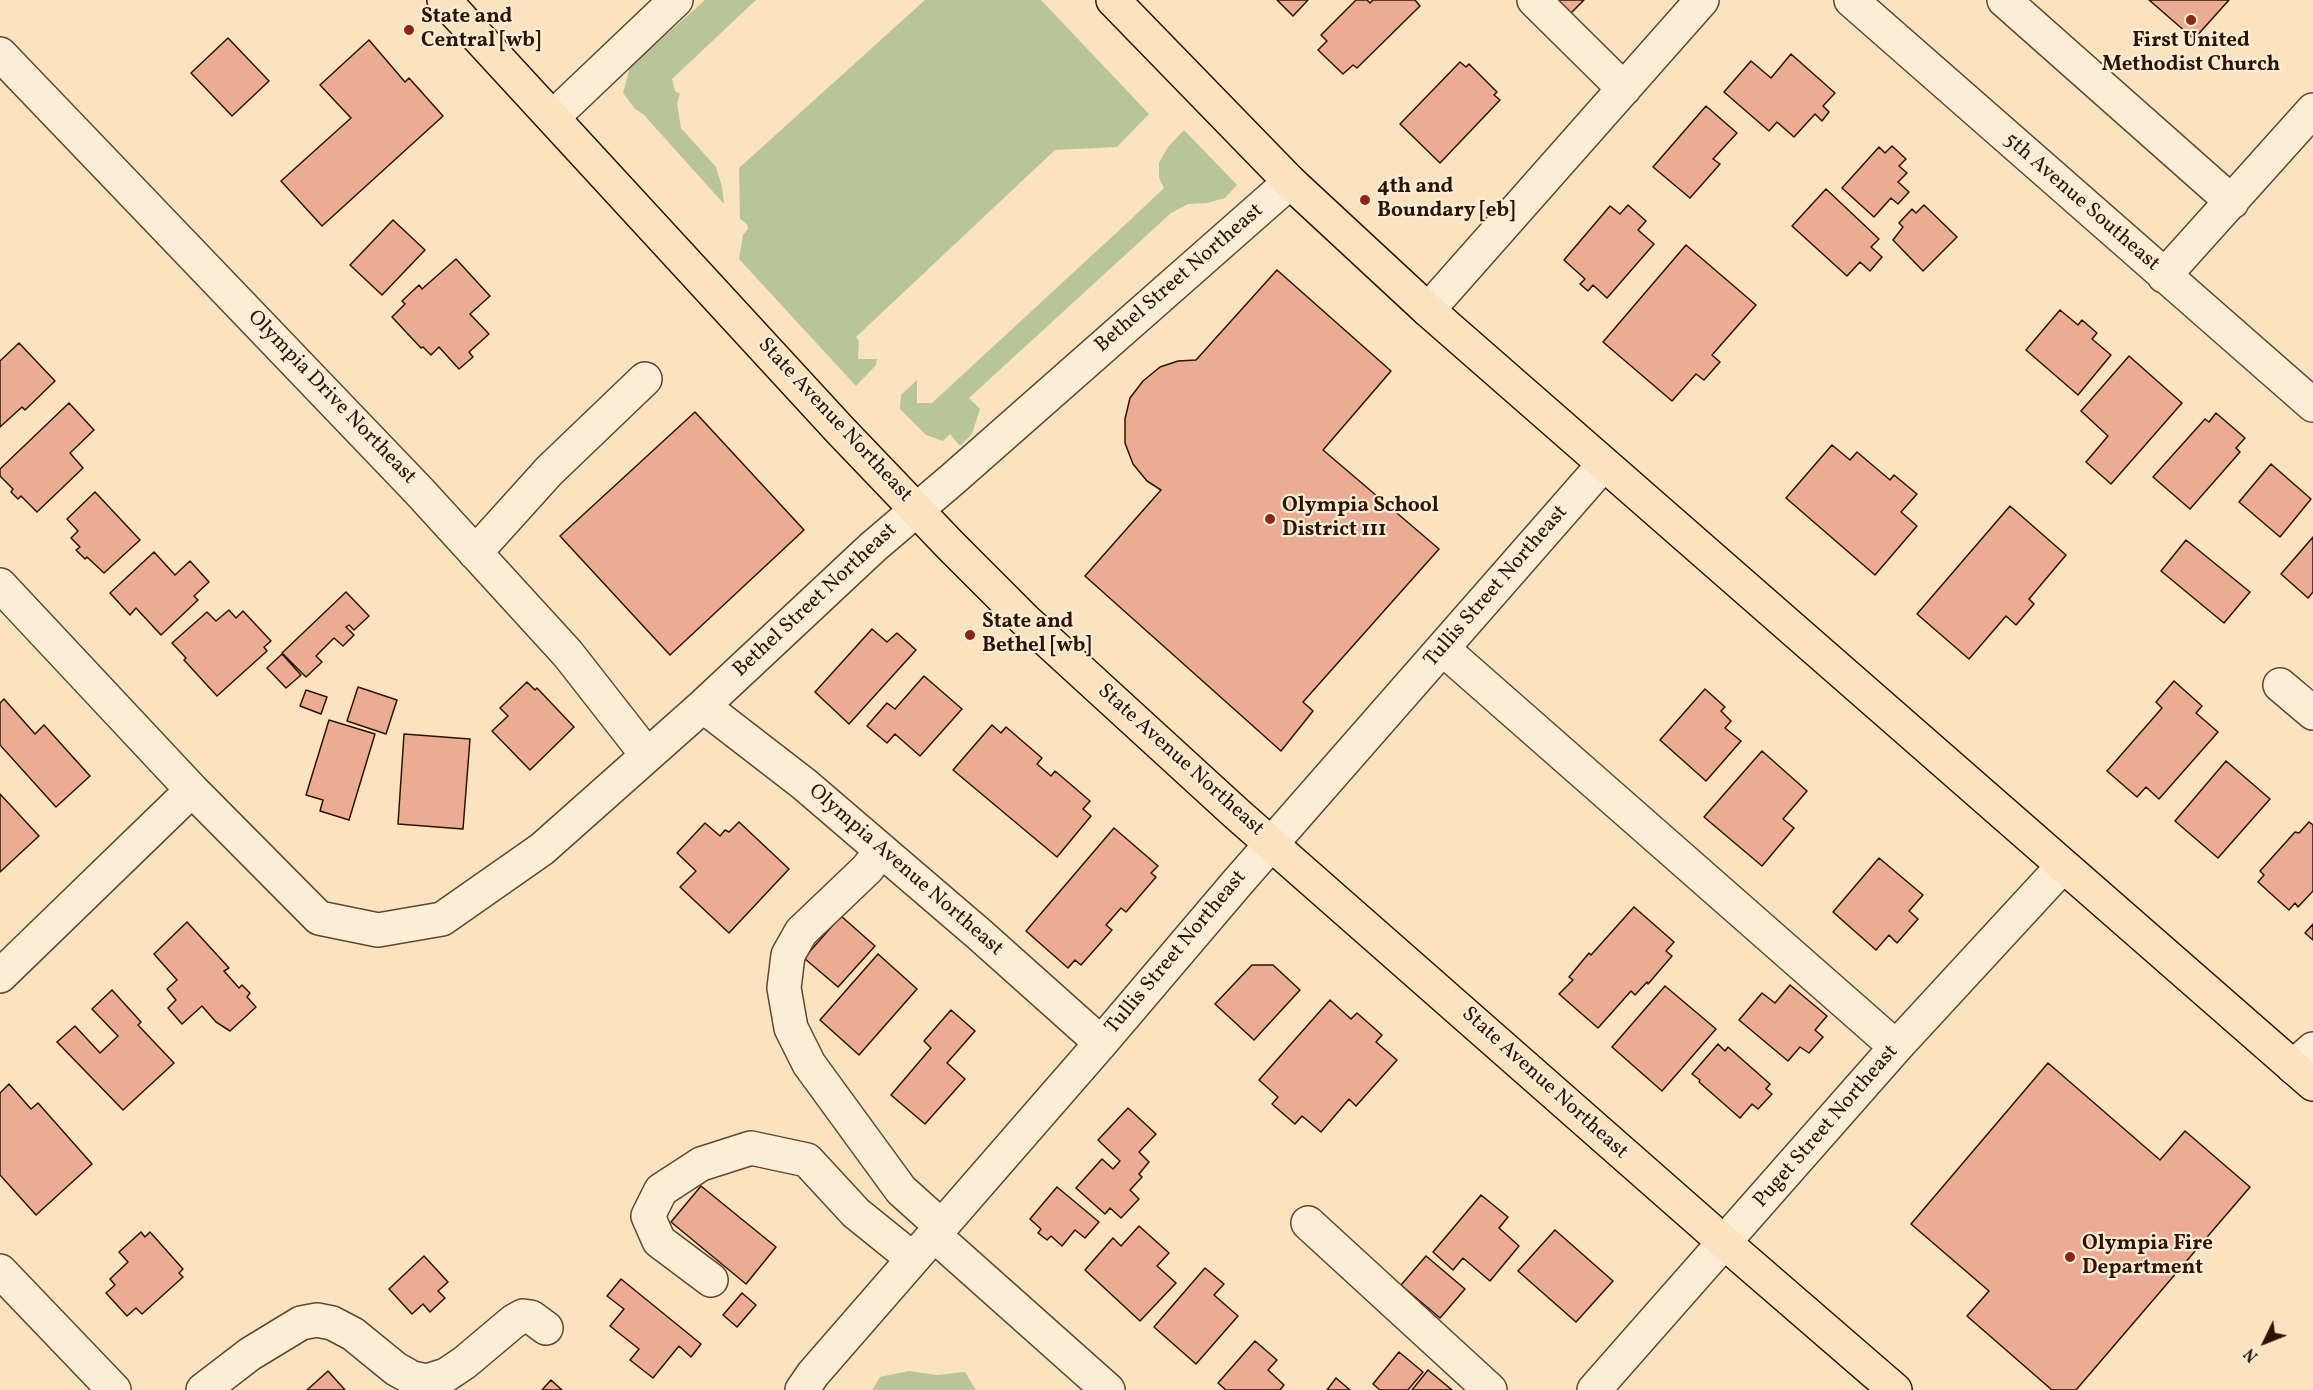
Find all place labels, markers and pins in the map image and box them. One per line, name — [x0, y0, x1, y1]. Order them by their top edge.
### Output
place label: State and Central [wb] — [421, 5, 541, 55]
marker: First United Methodist Church — [2184, 13, 2198, 27]
marker: State and Central [wb] — [402, 23, 416, 37]
place label: First United Methodist Church — [2102, 29, 2280, 79]
place label: 4th and Boundary [eb] — [1377, 175, 1515, 225]
marker: 4th and Boundary [eb] — [1358, 193, 1372, 207]
place label: Olympia School District 111 — [1282, 494, 1439, 544]
marker: Olympia School District 111 — [1263, 512, 1277, 526]
place label: State and Bethel [wb] — [982, 610, 1092, 660]
marker: State and Bethel [wb] — [963, 628, 977, 642]
place label: Olympia Fire Department — [2082, 1232, 2213, 1282]
marker: Olympia Fire Department — [2063, 1250, 2077, 1264]

